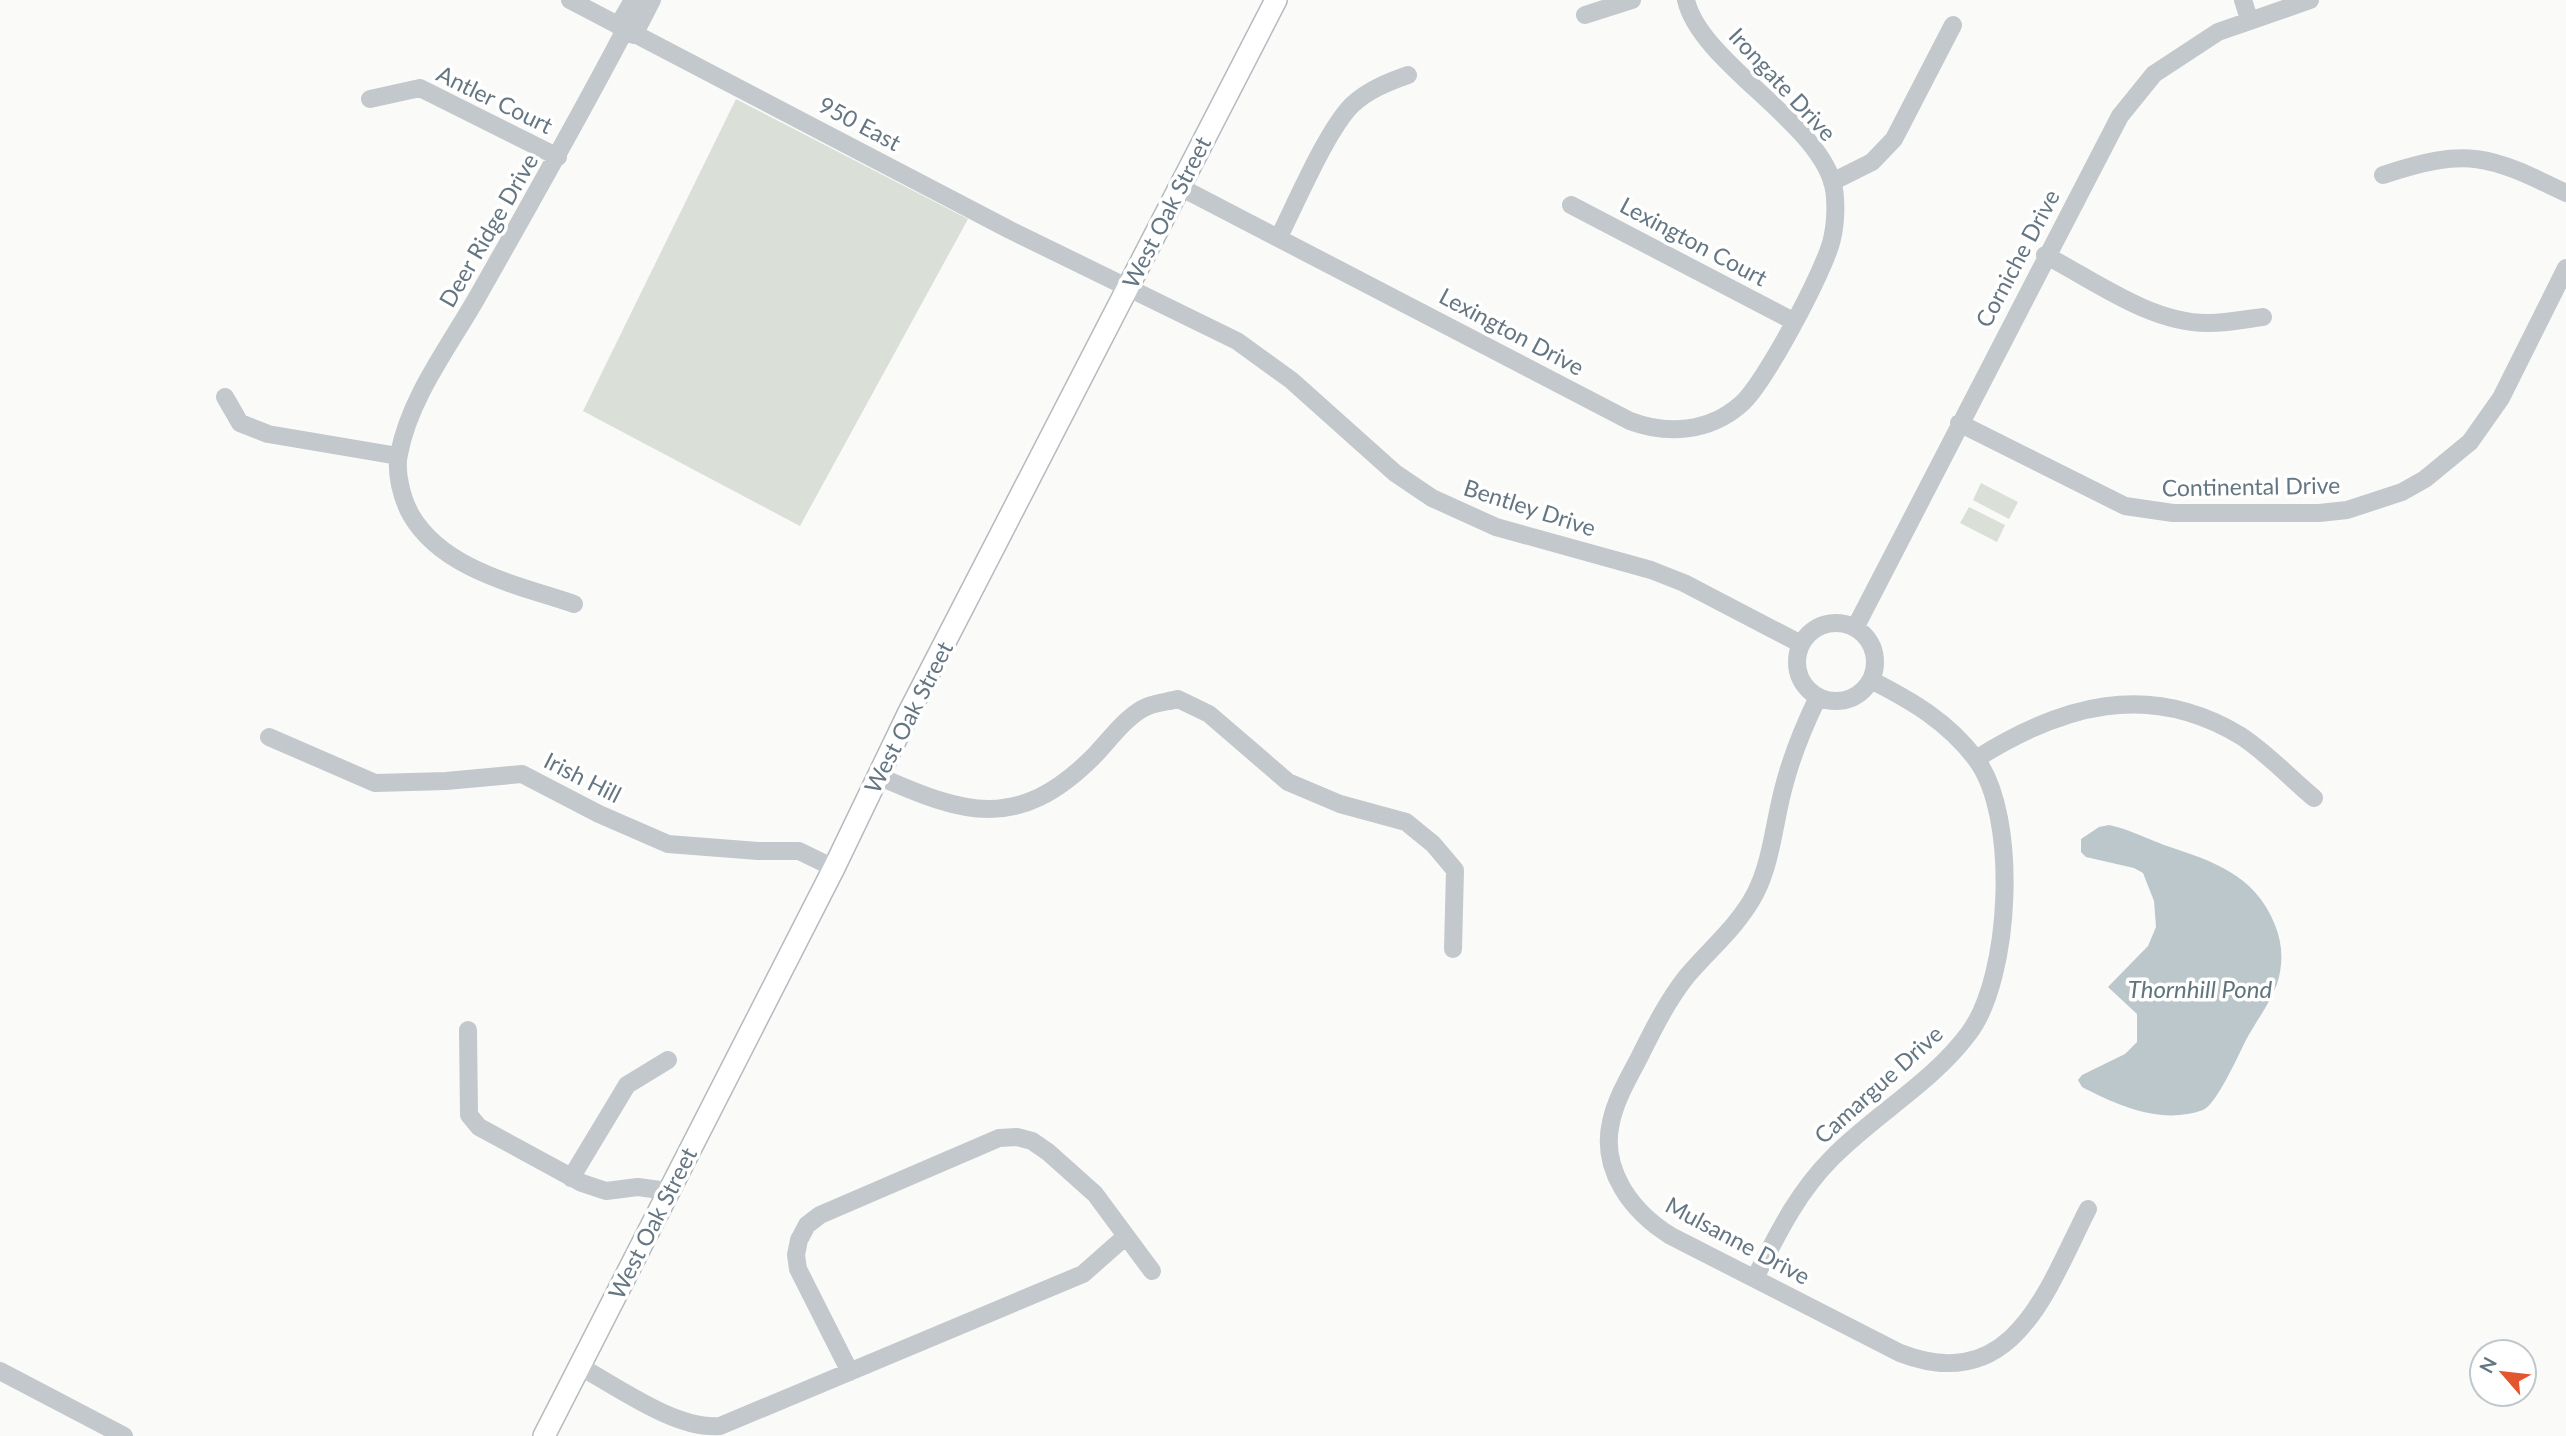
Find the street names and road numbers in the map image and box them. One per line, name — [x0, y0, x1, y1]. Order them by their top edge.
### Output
street label: Irongate Drive — [1724, 22, 1842, 146]
street label: Antler Court — [433, 59, 558, 139]
street label: 950 East — [814, 90, 906, 157]
street label: West Oak Street — [1116, 131, 1217, 293]
street label: Deer Ridge Drive — [433, 148, 543, 312]
street label: Corniche Drive — [1969, 185, 2065, 331]
street label: Lexington Court — [1616, 191, 1773, 292]
street label: Lexington Drive — [1435, 281, 1589, 381]
street label: Continental Drive — [2162, 470, 2340, 502]
street label: Bentley Drive — [1461, 473, 1599, 541]
street label: West Oak Street — [858, 636, 959, 798]
street label: Irish Hill — [540, 746, 626, 808]
street label: Camargue Drive — [1808, 1019, 1948, 1149]
street label: West Oak Street — [602, 1142, 703, 1304]
street label: Mulsanne Drive — [1661, 1190, 1815, 1290]

